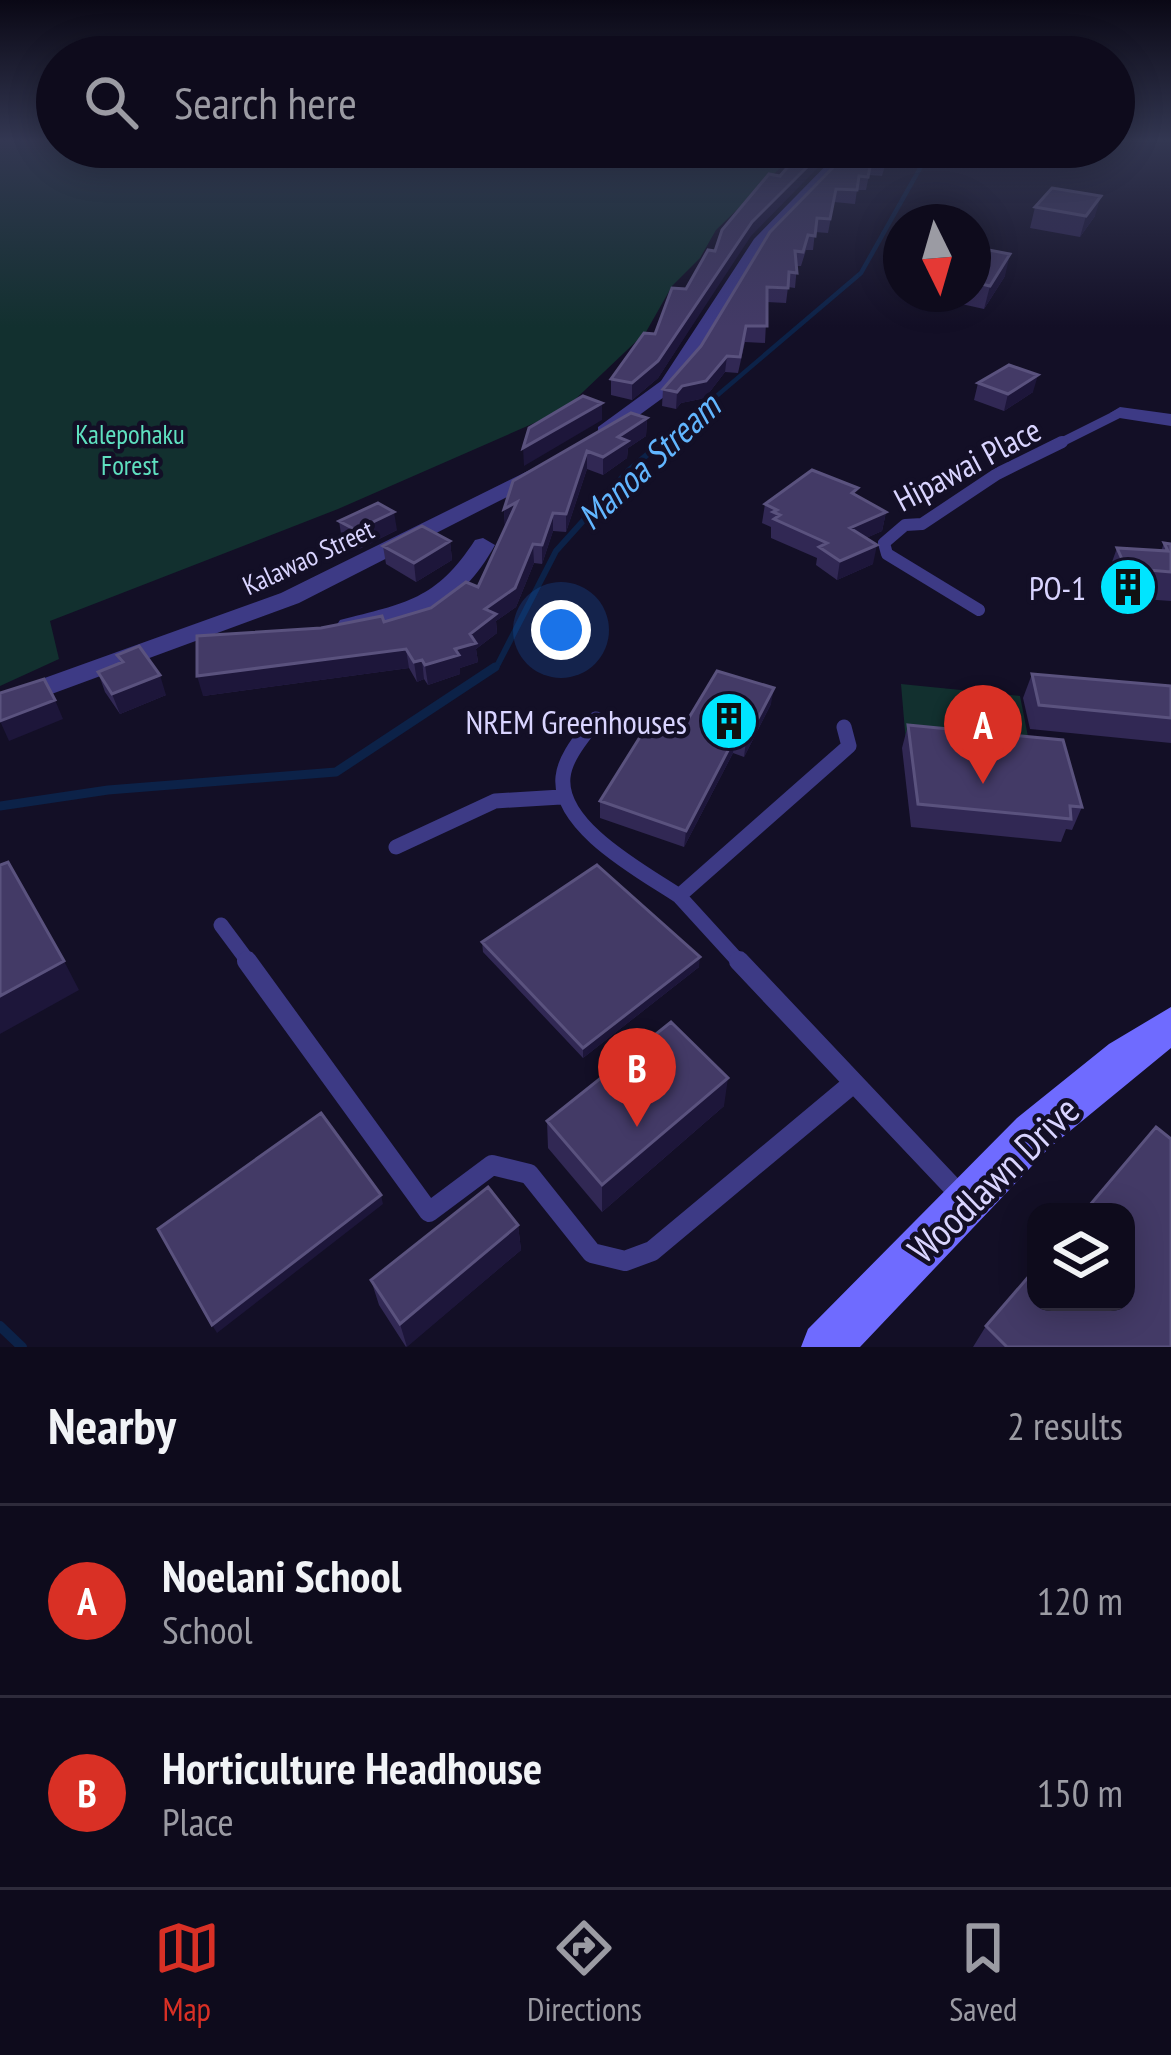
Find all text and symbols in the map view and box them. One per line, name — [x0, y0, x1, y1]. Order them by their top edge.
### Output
search box — [36, 36, 1135, 168]
icon: search — [78, 69, 144, 135]
text: Search here — [174, 73, 357, 131]
north arrow — [883, 204, 991, 312]
water label: Manoa Stream — [567, 381, 731, 539]
street label: Hipawai Place — [886, 407, 1048, 521]
park label: Kalepohaku Forest — [75, 417, 185, 482]
street label: Kalawao Street — [237, 512, 379, 602]
building icon: PO-1 — [1097, 556, 1159, 618]
place label: PO-1 — [1029, 566, 1086, 609]
your location — [531, 600, 591, 660]
pin: A — [944, 685, 1022, 784]
building icon: NREM Greenhouses — [698, 690, 760, 752]
place label: NREM Greenhouses — [465, 700, 687, 743]
pin: B — [598, 1028, 676, 1127]
street label: Woodlawn Drive — [896, 1084, 1090, 1274]
map controls — [1027, 1203, 1135, 1311]
button: layers — [1027, 1203, 1135, 1311]
text: Nearby — [48, 1392, 176, 1458]
text: 2 results — [1007, 1400, 1123, 1451]
text: Noelani School — [162, 1546, 401, 1604]
text: A — [77, 1575, 97, 1626]
text: 120 m — [1037, 1575, 1123, 1626]
text: School — [162, 1604, 253, 1655]
text: Horticulture Headhouse — [162, 1738, 542, 1796]
text: B — [77, 1767, 97, 1818]
text: 150 m — [1037, 1767, 1123, 1818]
text: Place — [162, 1796, 234, 1847]
tab: Map — [154, 1915, 220, 2030]
tab: Directions — [527, 1915, 642, 2030]
tab: Saved — [949, 1915, 1017, 2030]

